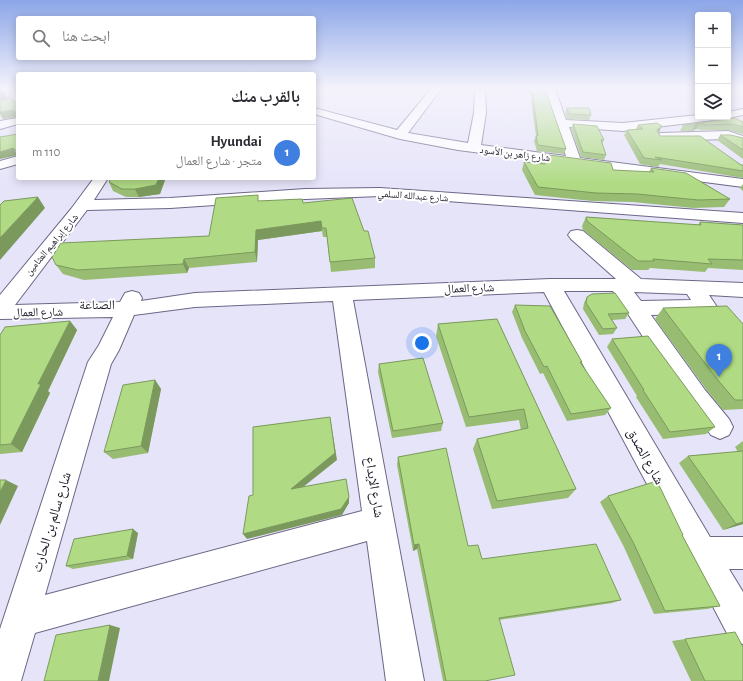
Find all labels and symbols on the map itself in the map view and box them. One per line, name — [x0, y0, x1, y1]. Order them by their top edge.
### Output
street label: شارع زاهر بن الأسود — [479, 144, 551, 164]
street label: شارع عبدالله السلمي — [377, 189, 449, 206]
street label: شارع إبراهيم العثامين — [23, 212, 82, 278]
street label: شارع العمال — [444, 281, 495, 297]
district label: الصناعة — [79, 299, 115, 312]
street label: شارع العمال — [13, 306, 63, 320]
your location — [412, 333, 432, 353]
pin: 1 — [706, 344, 732, 377]
street label: شارع الصدق — [622, 426, 666, 488]
street label: شارع الإبداع — [360, 456, 386, 519]
street label: شارع سالم بن الحارث — [30, 470, 76, 575]

